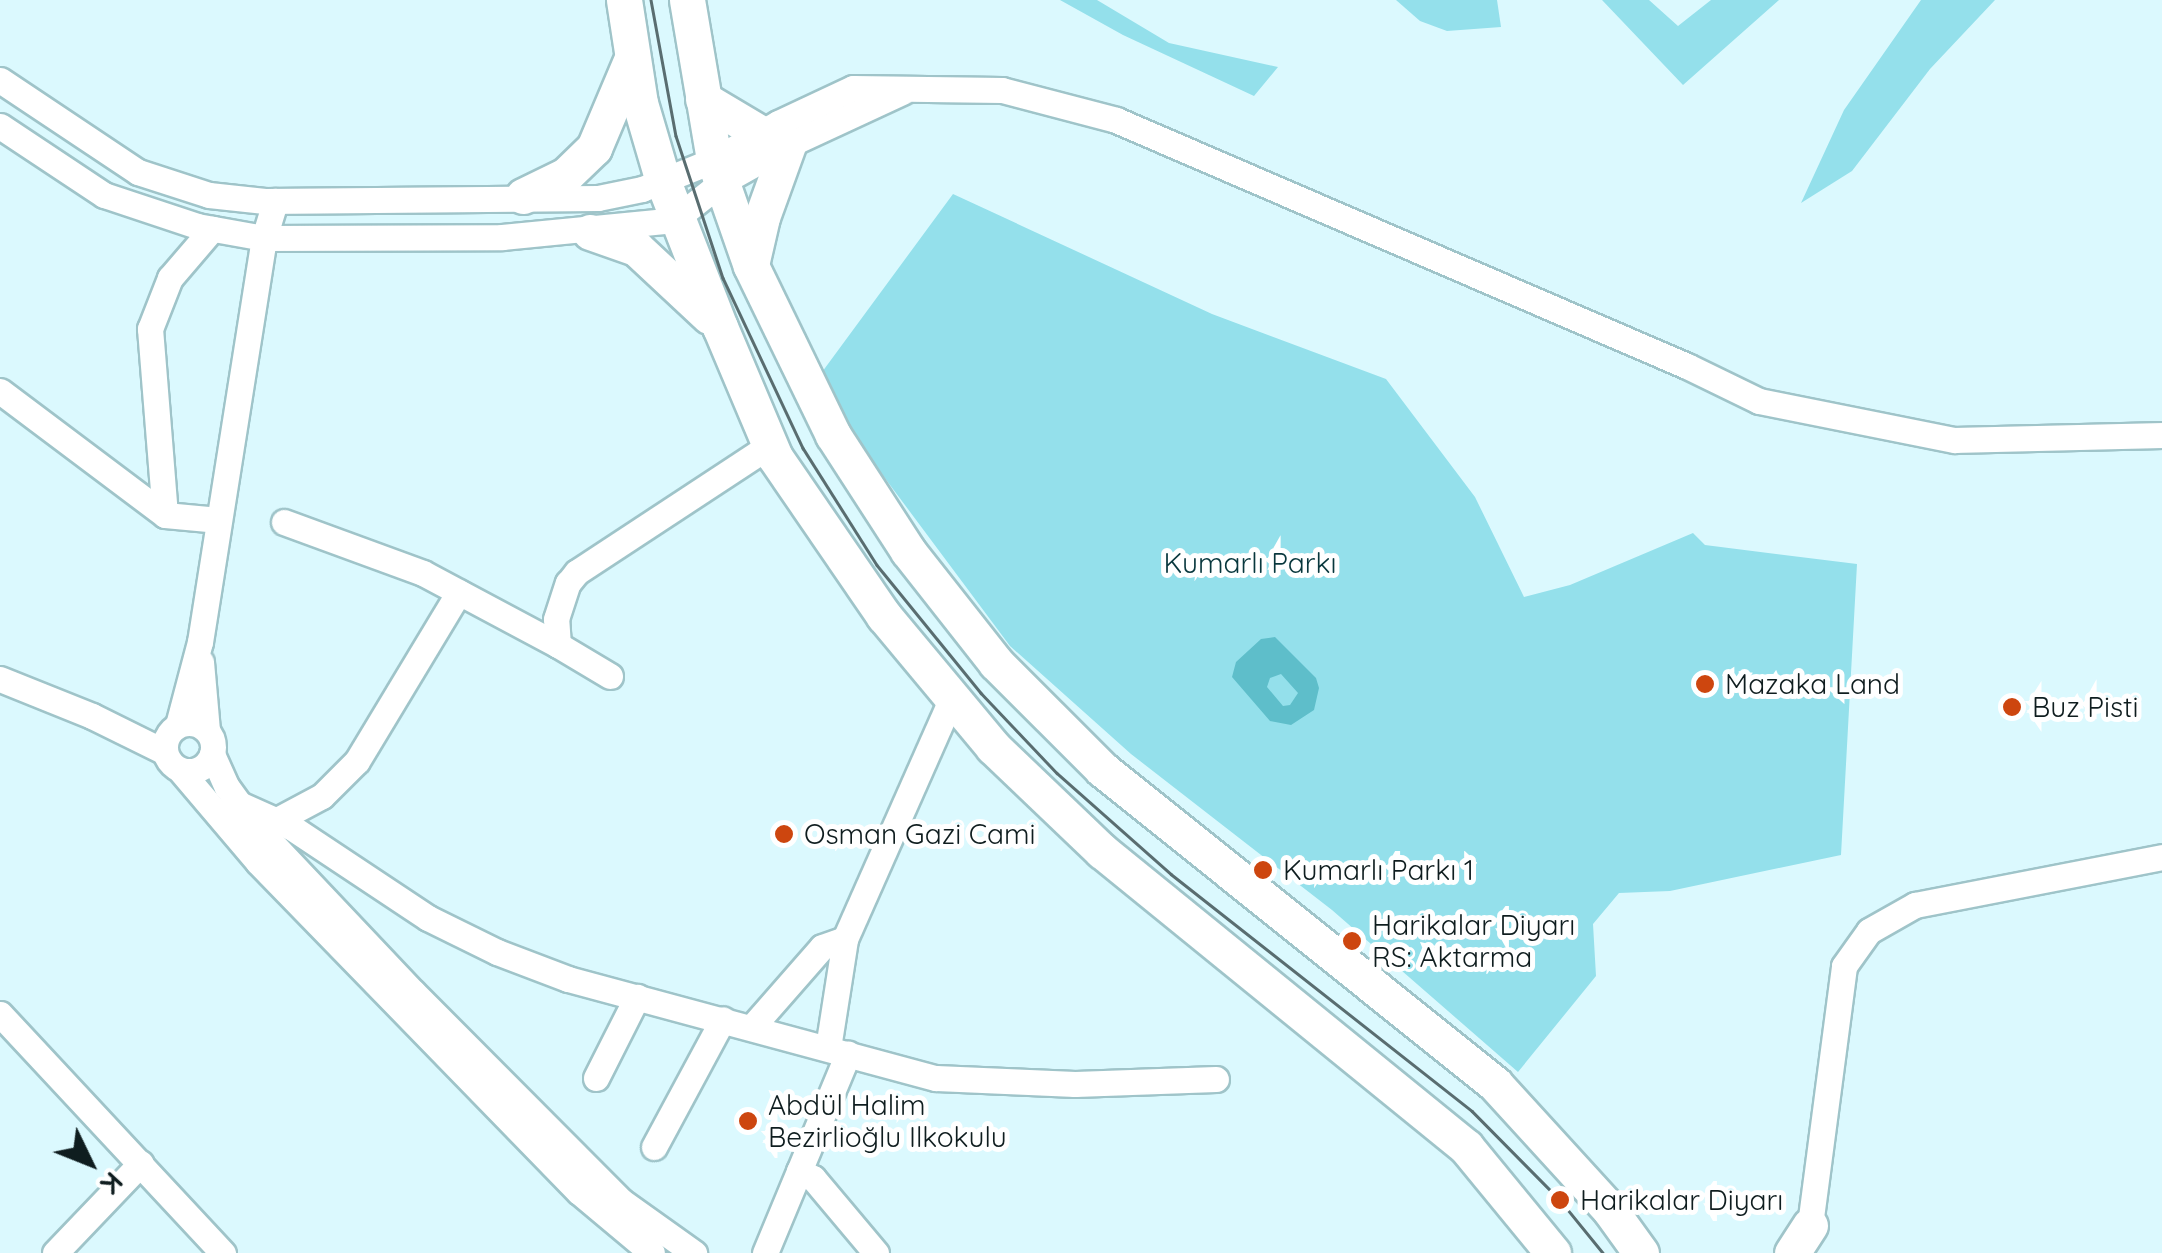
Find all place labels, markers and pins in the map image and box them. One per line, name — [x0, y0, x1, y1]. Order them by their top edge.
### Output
place label: Mazaka Land — [1725, 667, 1900, 701]
marker: Mazaka Land — [1694, 673, 1716, 695]
place label: Buz Pisti — [2032, 690, 2139, 724]
marker: Buz Pisti — [2001, 696, 2023, 718]
place label: Osman Gazi Cami — [804, 817, 1036, 851]
marker: Osman Gazi Cami — [773, 823, 795, 845]
place label: Kumarlı Parkı 1 — [1283, 853, 1474, 887]
marker: Kumarlı Parkı 1 — [1252, 859, 1274, 881]
place label: Harikalar Diyarı RS: Aktarma — [1372, 908, 1575, 974]
marker: Harikalar Diyarı RS: Aktarma — [1341, 930, 1363, 952]
place label: Abdül Halim Bezirlioğlu Ilkokulu — [768, 1088, 1007, 1154]
marker: Abdül Halim Bezirlioğlu Ilkokulu — [737, 1110, 759, 1132]
place label: Harikalar Diyarı — [1580, 1183, 1783, 1217]
marker: Harikalar Diyarı — [1549, 1189, 1571, 1211]

